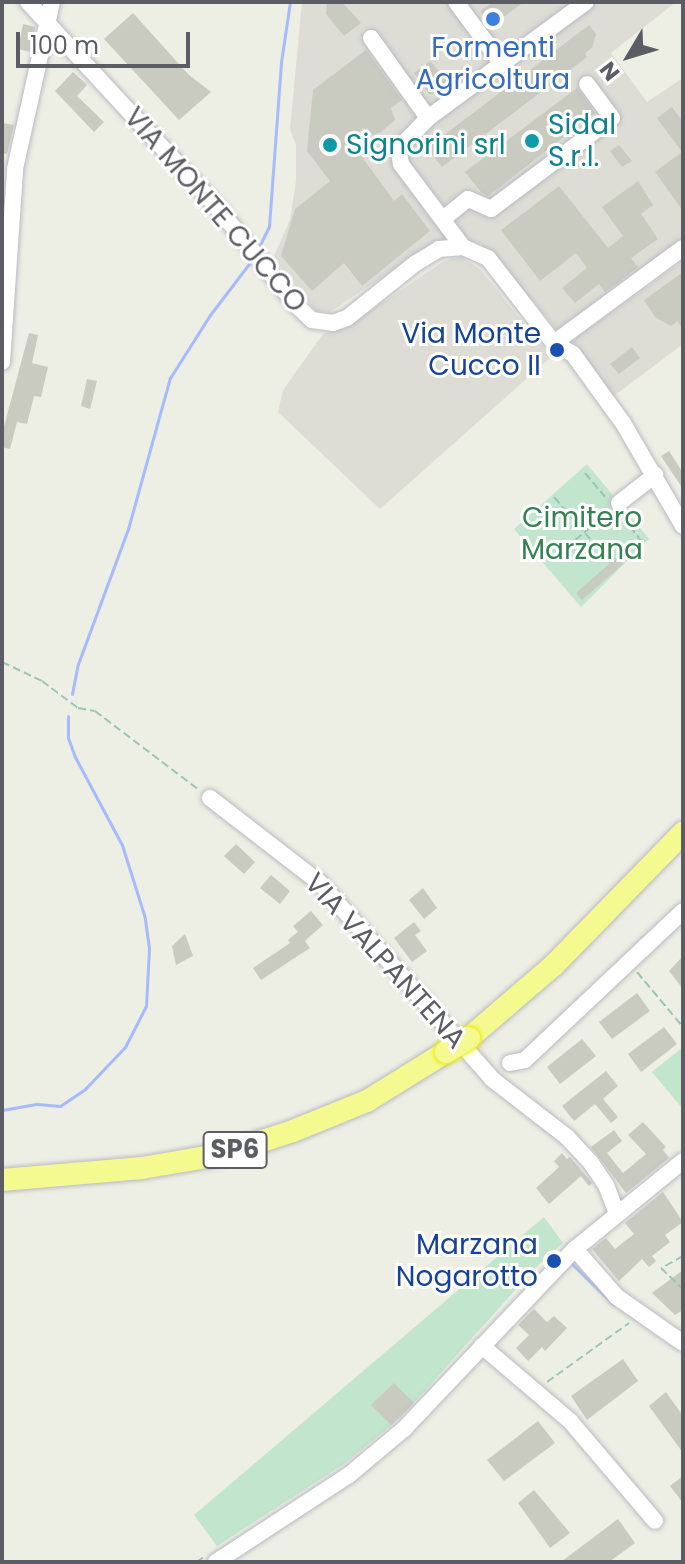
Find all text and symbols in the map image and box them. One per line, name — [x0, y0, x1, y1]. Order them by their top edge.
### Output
marker: Formenti Agricoltura — [484, 10, 502, 28]
scale bar — [20, 16, 194, 66]
north arrow — [589, 16, 669, 96]
text: 100 m — [30, 29, 99, 62]
place label: Formenti Agricoltura — [416, 31, 570, 97]
text: N — [592, 55, 627, 87]
street label: VIA MONTE CUCCO — [117, 101, 313, 319]
place label: Sidal S.r.l. — [548, 108, 616, 174]
place label: Signorini srl — [346, 128, 506, 162]
marker: Sidal S.r.l. — [523, 132, 541, 150]
marker: Signorini srl — [321, 136, 339, 154]
place label: Via Monte Cucco II — [401, 317, 541, 383]
marker: Via Monte Cucco II — [548, 341, 566, 359]
park label: Cimitero Marzana — [521, 501, 643, 567]
street label: VIA VALPANTENA — [297, 866, 473, 1056]
road number: SP6 — [201, 1128, 269, 1172]
place label: Marzana Nogarotto — [396, 1228, 538, 1294]
marker: Marzana Nogarotto — [545, 1252, 563, 1270]

